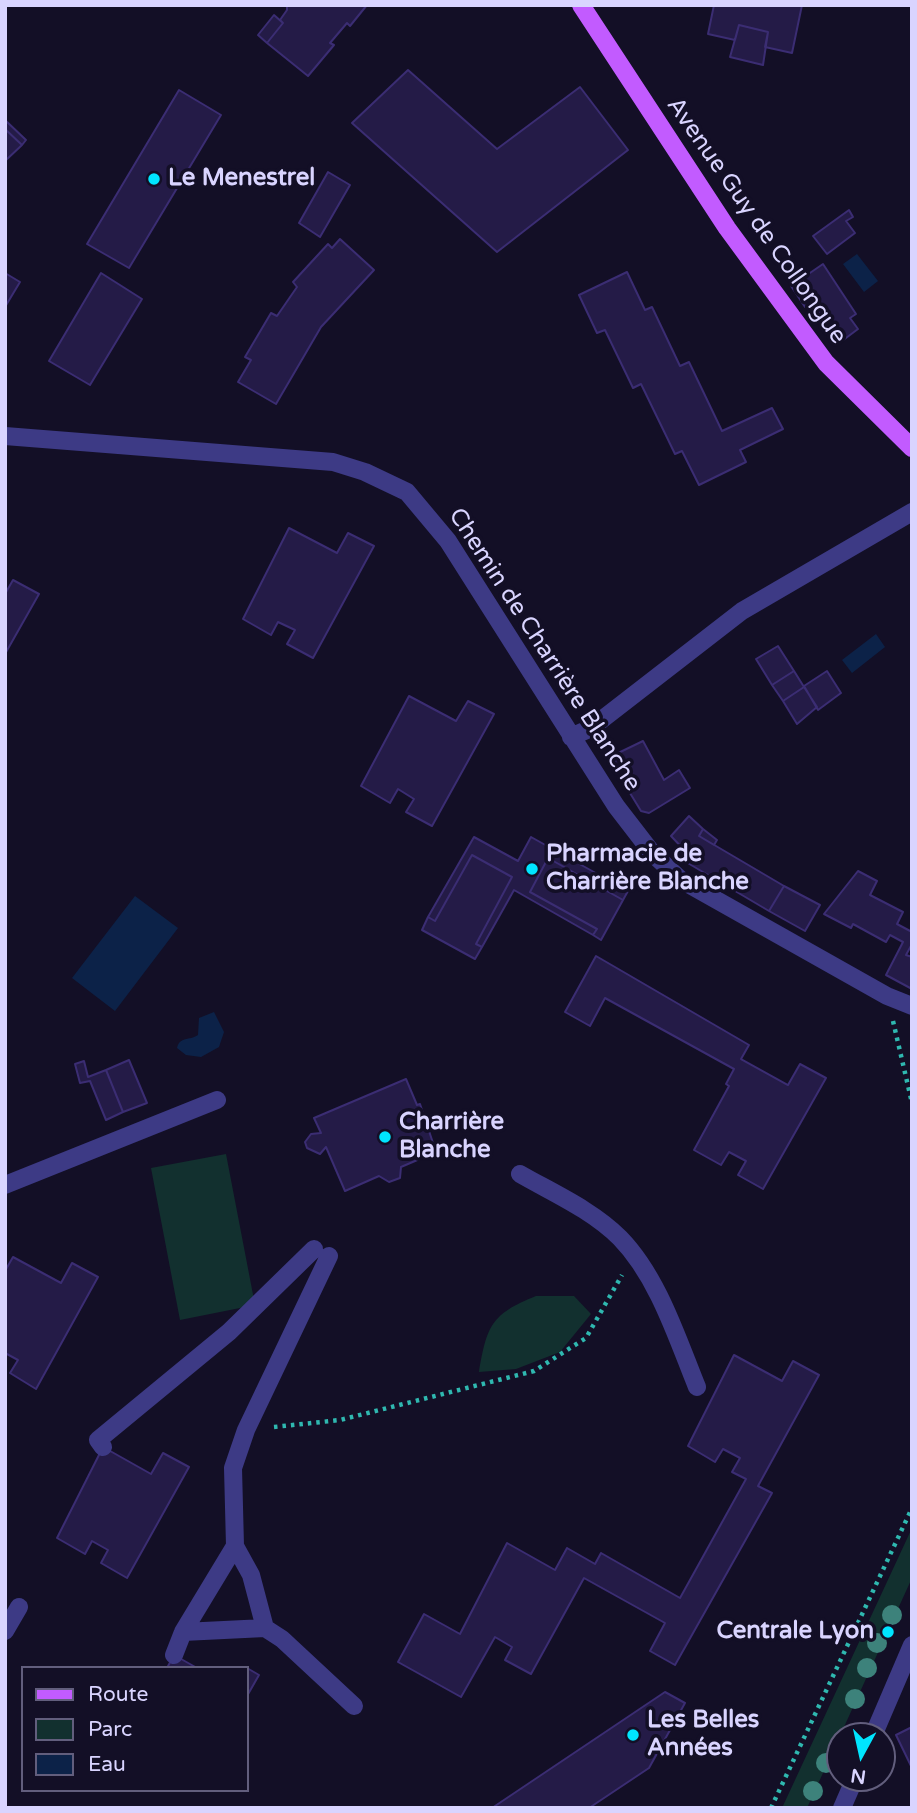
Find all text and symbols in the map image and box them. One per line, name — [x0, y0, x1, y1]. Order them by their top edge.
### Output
street label: Avenue Guy de Collongue — [660, 92, 852, 350]
place label: Le Menestrel — [168, 165, 315, 193]
marker: Le Menestrel — [146, 171, 162, 187]
street label: Chemin de Charrière Blanche — [442, 503, 646, 797]
place label: Pharmacie de Charrière Blanche — [546, 841, 749, 897]
marker: Pharmacie de Charrière Blanche — [524, 861, 540, 877]
place label: Charrière Blanche — [399, 1109, 504, 1165]
marker: Charrière Blanche — [377, 1129, 393, 1145]
place label: Centrale Lyon — [716, 1618, 874, 1646]
marker: Centrale Lyon — [880, 1624, 896, 1640]
legend — [21, 1666, 248, 1792]
text: Route — [88, 1682, 148, 1707]
place label: Les Belles Années — [647, 1707, 759, 1763]
text: Parc — [88, 1717, 132, 1742]
north arrow — [826, 1722, 896, 1792]
marker: Les Belles Années — [625, 1727, 641, 1743]
text: Eau — [88, 1752, 126, 1777]
text: N — [849, 1764, 867, 1788]

